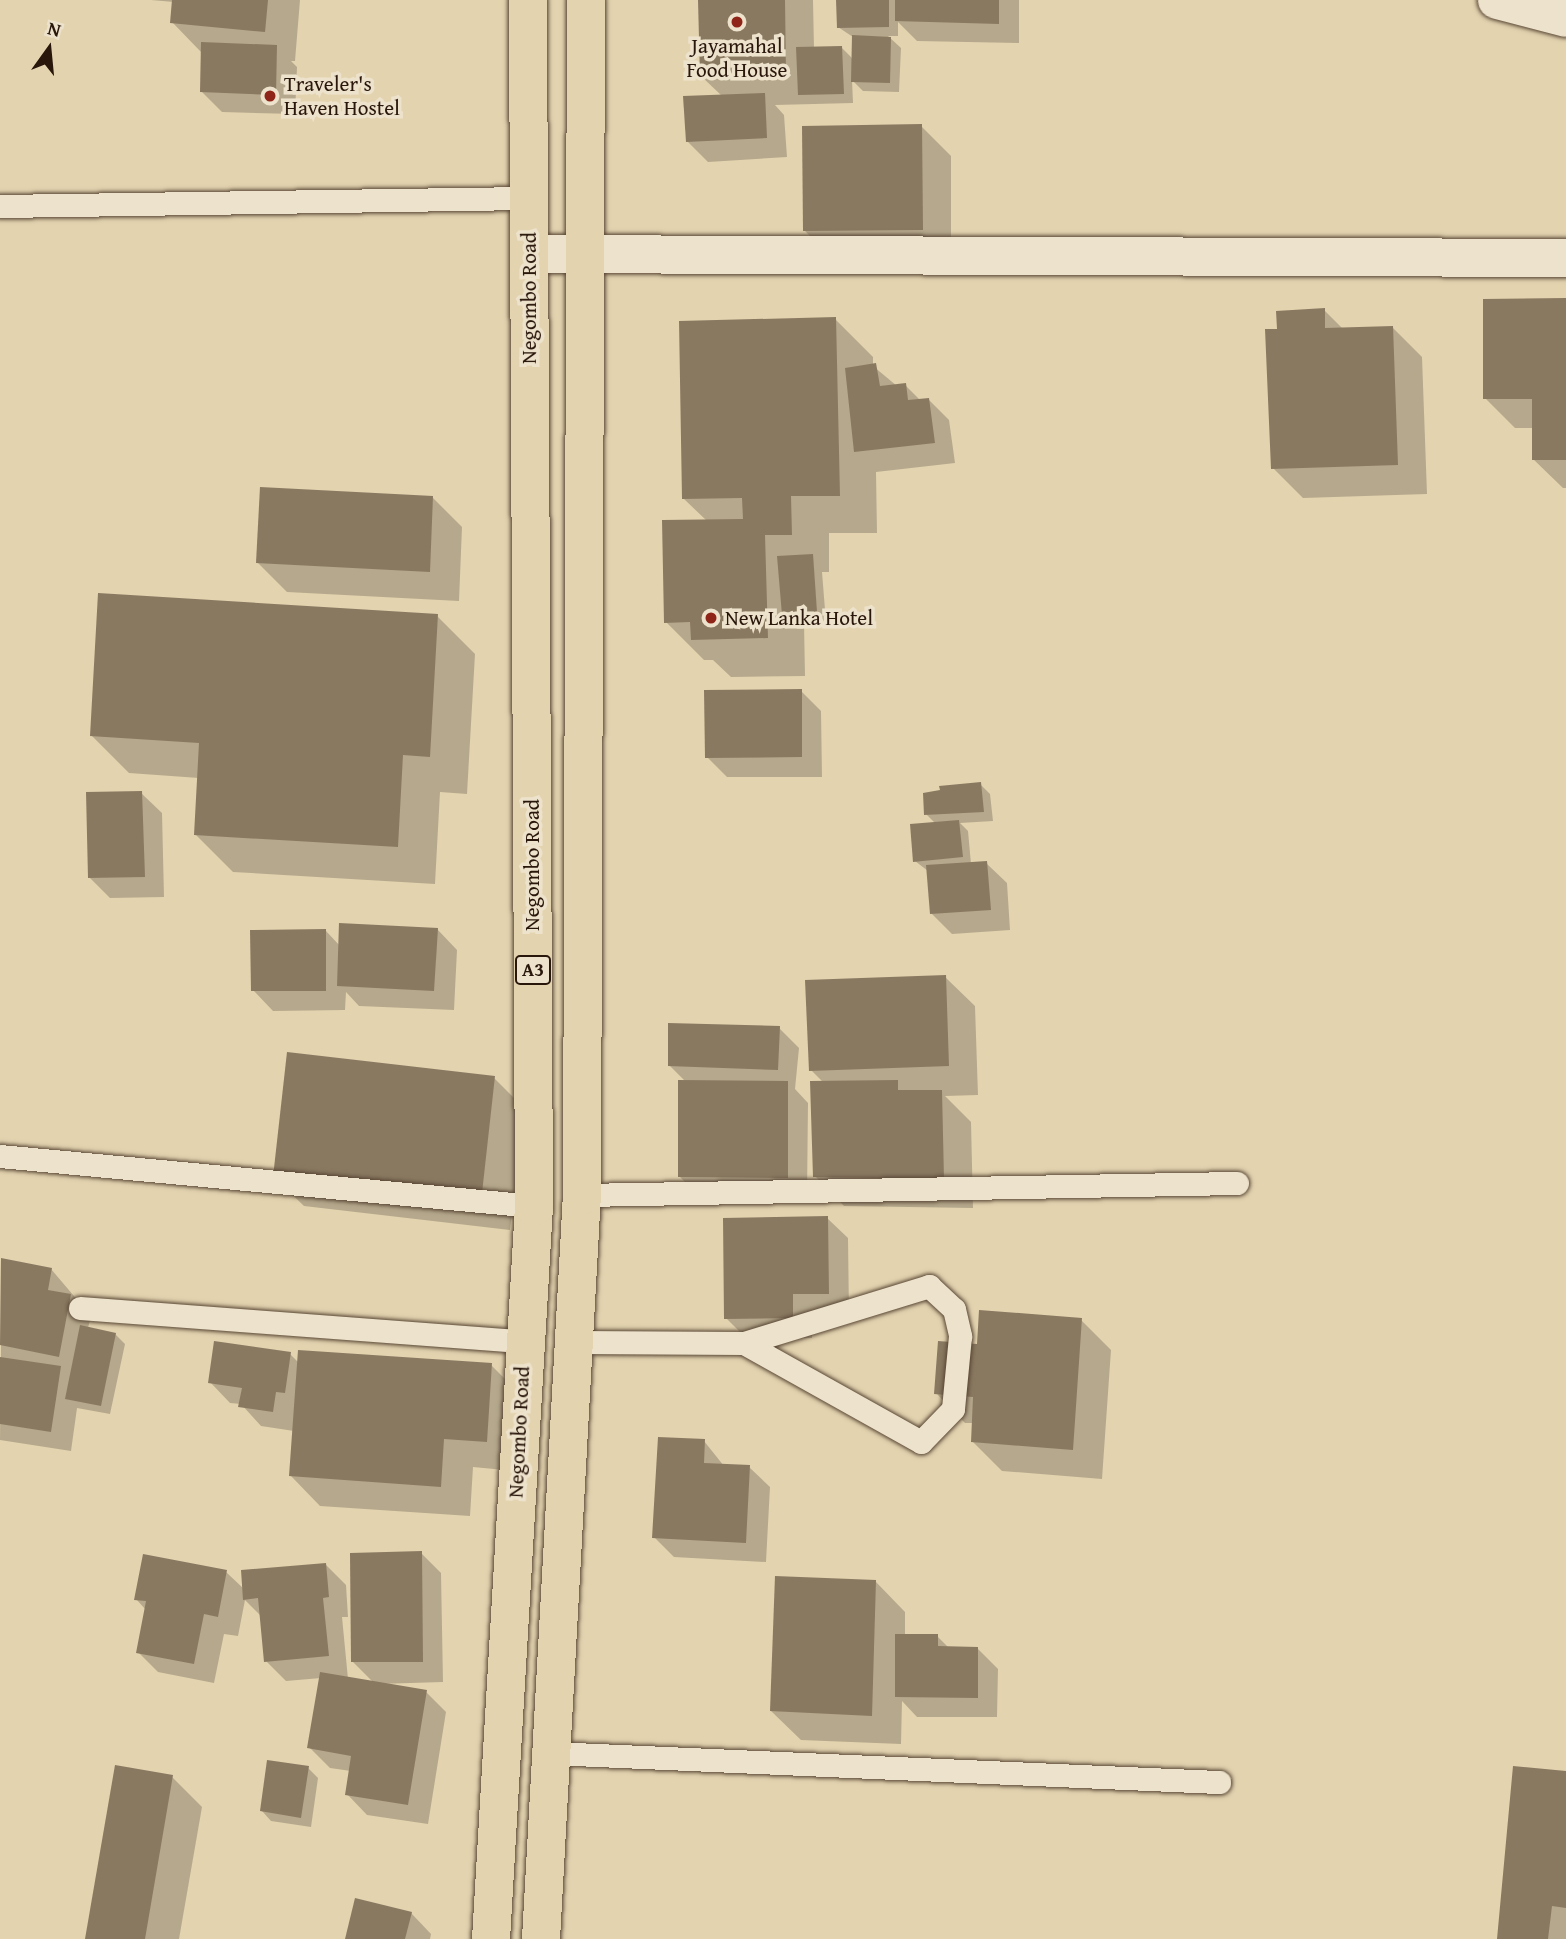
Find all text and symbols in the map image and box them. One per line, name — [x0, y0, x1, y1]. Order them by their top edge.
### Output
north arrow — [14, 14, 84, 84]
text: N — [45, 14, 64, 44]
marker: Jayamahal Food House — [729, 14, 745, 30]
place label: Jayamahal Food House — [687, 33, 787, 83]
place label: Traveler's Haven Hostel — [284, 71, 400, 121]
marker: Traveler's Haven Hostel — [262, 88, 278, 104]
street label: Negombo Road — [516, 232, 542, 364]
place label: New Lanka Hotel — [725, 605, 873, 631]
marker: New Lanka Hotel — [703, 610, 719, 626]
street label: Negombo Road — [519, 799, 545, 931]
road number: A3 — [514, 954, 552, 986]
street label: Negombo Road — [503, 1365, 535, 1499]

